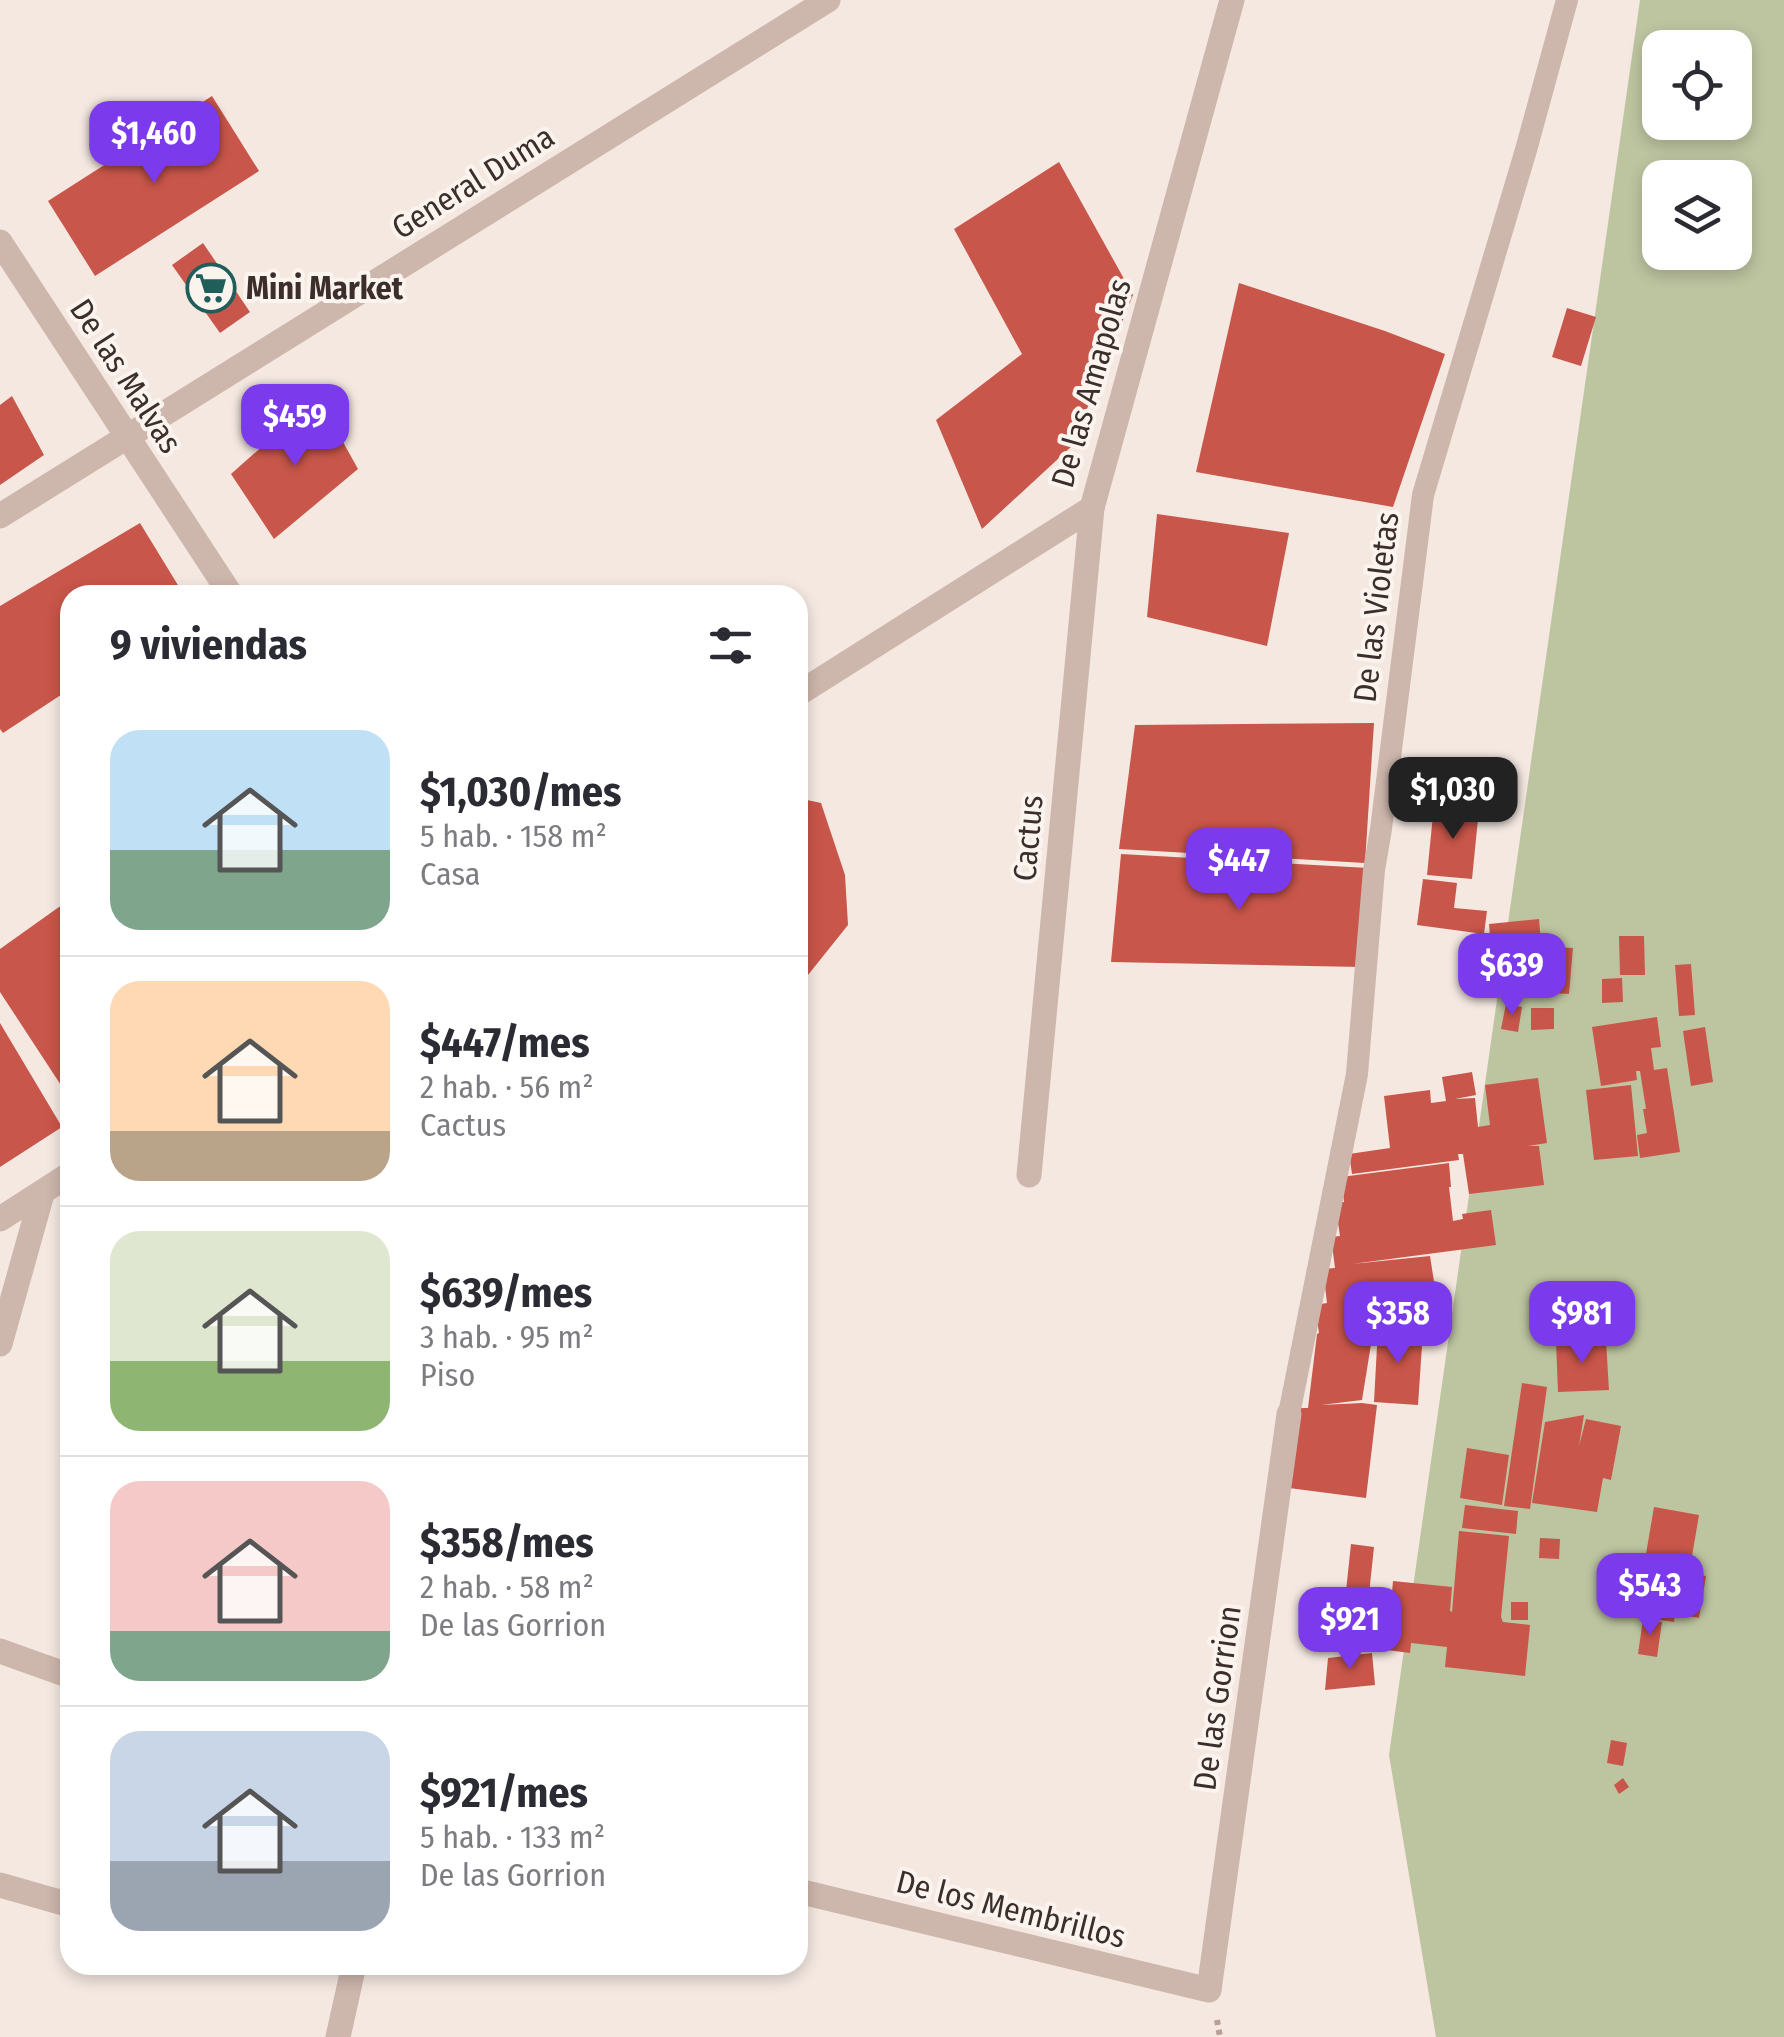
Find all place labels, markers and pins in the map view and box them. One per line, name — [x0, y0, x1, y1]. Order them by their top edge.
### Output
pin: $1,460 — [73, 101, 235, 186]
supermarket icon: Mini Market — [185, 262, 237, 314]
place label: Mini Market — [246, 269, 404, 307]
pin: $459 — [236, 384, 354, 469]
pin: $1,030 — [1372, 757, 1534, 842]
pin: $447 — [1180, 828, 1298, 913]
pin: $639 — [1453, 933, 1571, 1018]
pin: $358 — [1339, 1281, 1457, 1366]
pin: $981 — [1523, 1281, 1641, 1366]
pin: $543 — [1591, 1553, 1709, 1638]
pin: $921 — [1291, 1587, 1409, 1672]

